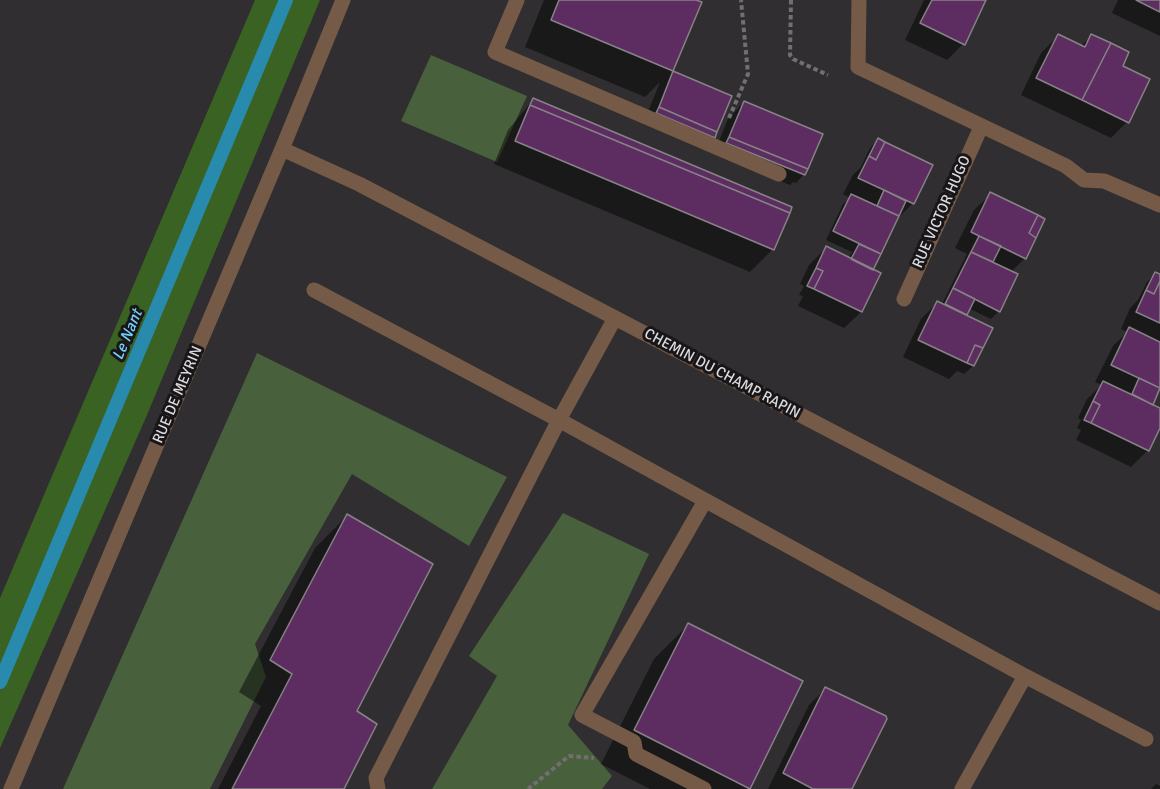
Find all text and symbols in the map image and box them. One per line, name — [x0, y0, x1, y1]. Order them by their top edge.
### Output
street label: RUE VICTOR HUGO — [909, 153, 975, 271]
water label: Le Nant — [109, 307, 147, 363]
street label: CHEMIN DU CHAMP RAPIN — [641, 325, 803, 423]
street label: RUE DE MEYRIN — [149, 344, 207, 446]

